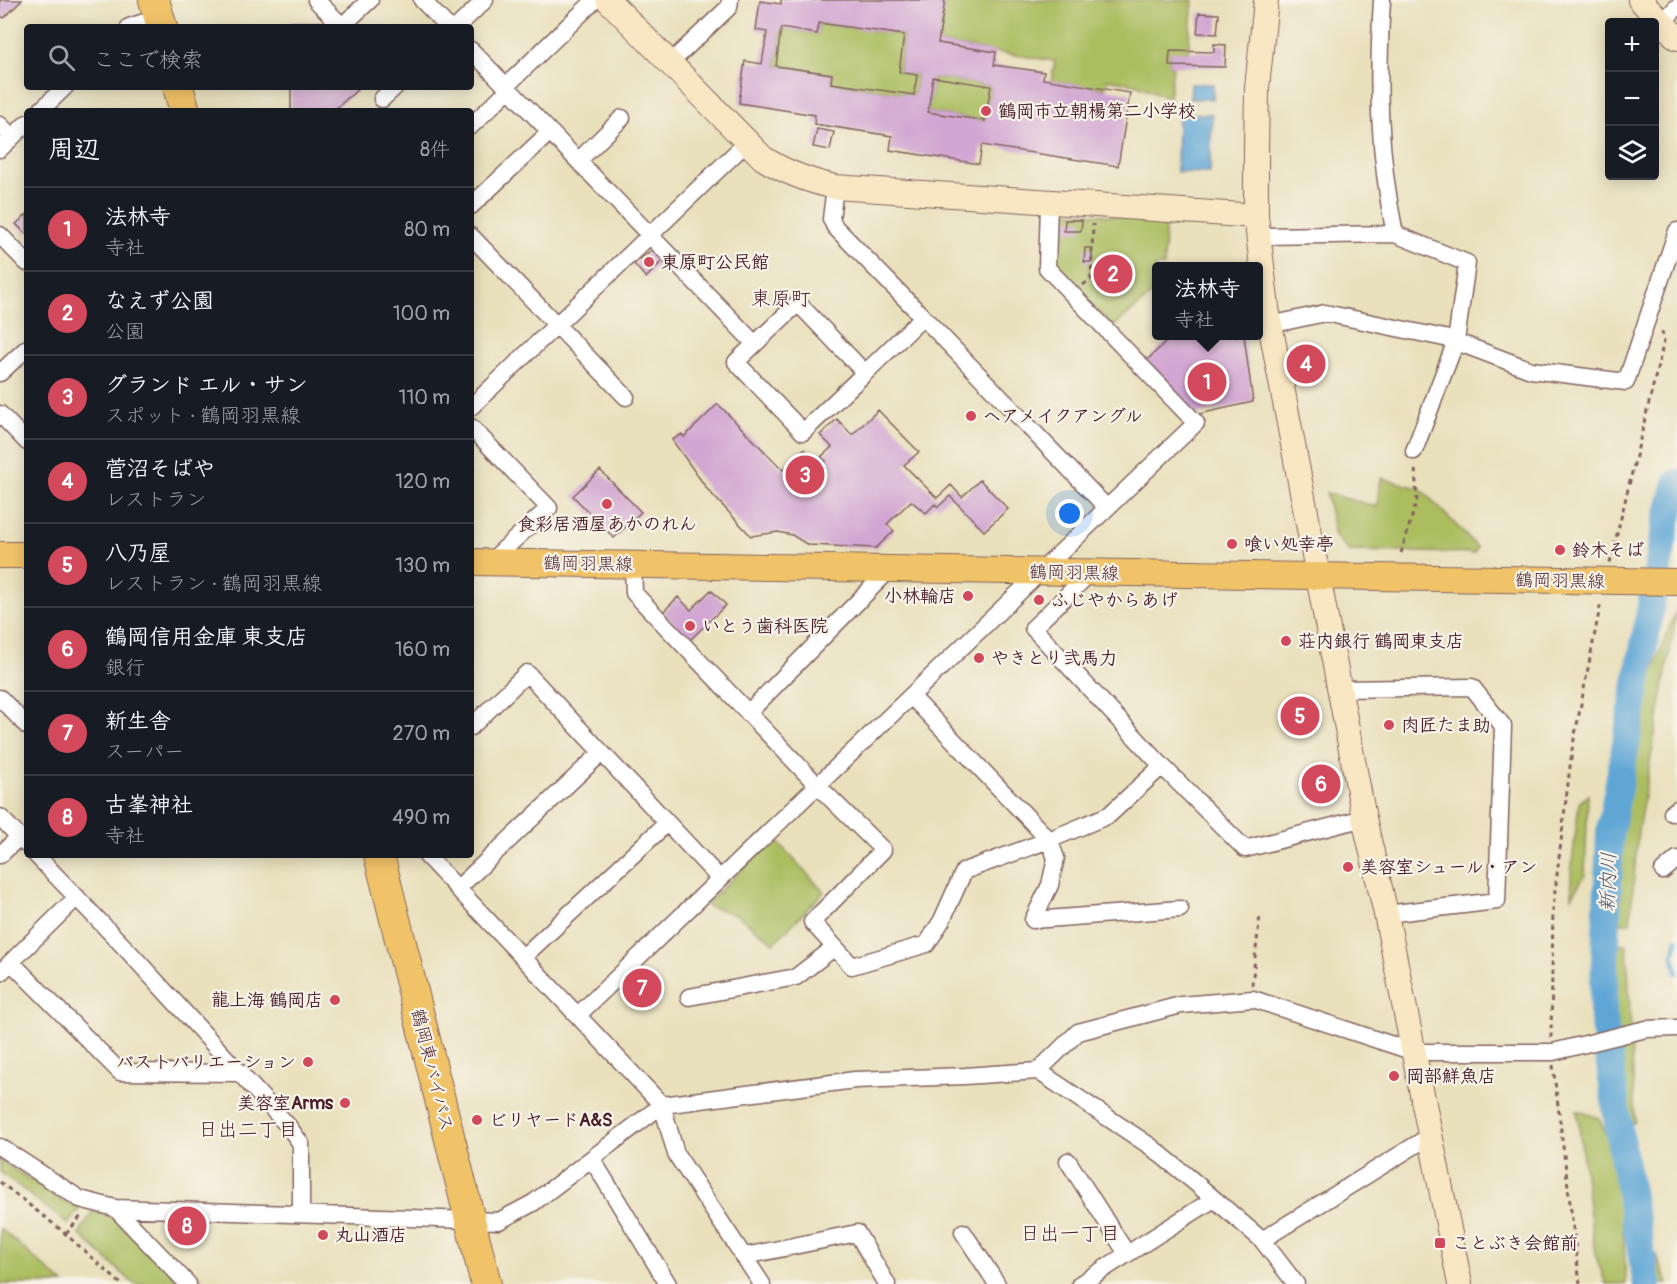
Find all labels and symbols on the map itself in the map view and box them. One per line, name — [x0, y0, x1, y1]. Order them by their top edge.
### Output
place label: 鶴岡市立朝楊第二小学校 — [998, 100, 1196, 123]
marker: 鶴岡市立朝楊第二小学校 — [979, 104, 993, 118]
place label: 東原町公民館 — [661, 251, 769, 274]
pin: 2 — [1094, 252, 1132, 296]
marker: 東原町公民館 — [642, 255, 656, 269]
district label: 東原町 — [751, 286, 811, 311]
pin: 4 — [1286, 342, 1326, 386]
pin: 1 — [1188, 360, 1226, 404]
place label: ヘアメイクアングル — [983, 405, 1142, 428]
marker: ヘアメイクアングル — [964, 409, 978, 423]
pin: 3 — [786, 452, 824, 498]
marker: 食彩居酒屋あかのれん — [600, 497, 614, 511]
your location — [1055, 499, 1084, 528]
place label: 食彩居酒屋あかのれん — [517, 513, 697, 536]
place label: 喰い処幸亭 — [1244, 533, 1334, 556]
marker: 喰い処幸亭 — [1225, 537, 1239, 551]
place label: 鈴木そば — [1572, 539, 1644, 562]
marker: 鈴木そば — [1553, 543, 1567, 557]
street label: 鶴岡羽黒線 — [543, 552, 633, 576]
street label: 鶴岡羽黒線 — [1029, 561, 1119, 585]
street label: 鶴岡羽黒線 — [1515, 569, 1605, 593]
place label: 小林輪店 — [884, 585, 956, 608]
marker: 小林輪店 — [961, 589, 975, 603]
place label: ふじやからあげ — [1051, 589, 1178, 612]
marker: ふじやからあげ — [1032, 593, 1046, 607]
place label: いとう歯科医院 — [702, 615, 828, 638]
marker: いとう歯科医院 — [683, 619, 697, 633]
place label: 荘内銀行 鶴岡東支店 — [1298, 630, 1464, 653]
marker: 荘内銀行 鶴岡東支店 — [1279, 634, 1293, 648]
place label: やきとり弐馬力 — [991, 647, 1117, 670]
marker: やきとり弐馬力 — [972, 651, 986, 665]
pin: 5 — [1280, 694, 1320, 738]
place label: 肉匠たま助 — [1401, 714, 1491, 737]
marker: 肉匠たま助 — [1382, 718, 1396, 732]
pin: 6 — [1302, 762, 1340, 806]
water label: 新内川 — [1594, 852, 1622, 912]
place label: 美容室シュール・アン — [1360, 856, 1537, 879]
marker: 美容室シュール・アン — [1341, 860, 1355, 874]
pin: 7 — [622, 966, 662, 1010]
place label: 龍上海 鶴岡店 — [211, 989, 323, 1012]
marker: 龍上海 鶴岡店 — [328, 993, 342, 1007]
street label: 鶴岡東バイパス — [406, 1006, 458, 1134]
place label: バストバリエーション — [116, 1051, 296, 1074]
marker: バストバリエーション — [301, 1055, 315, 1069]
place label: 岡部鮮魚店 — [1406, 1065, 1496, 1088]
marker: 岡部鮮魚店 — [1387, 1069, 1401, 1083]
place label: 美容室Arms — [237, 1092, 334, 1115]
marker: 美容室Arms — [338, 1096, 352, 1110]
place label: ビリヤードA&S — [489, 1109, 612, 1132]
marker: ビリヤードA&S — [470, 1113, 484, 1127]
district label: 日出二丁目 — [198, 1117, 298, 1142]
pin: 8 — [168, 1204, 207, 1248]
district label: 日出一丁目 — [1020, 1221, 1120, 1246]
place label: 丸山酒店 — [335, 1224, 407, 1247]
marker: 丸山酒店 — [316, 1228, 330, 1242]
place label: ことぶき会館前 — [1452, 1232, 1578, 1255]
marker: ことぶき会館前 — [1433, 1236, 1447, 1250]

